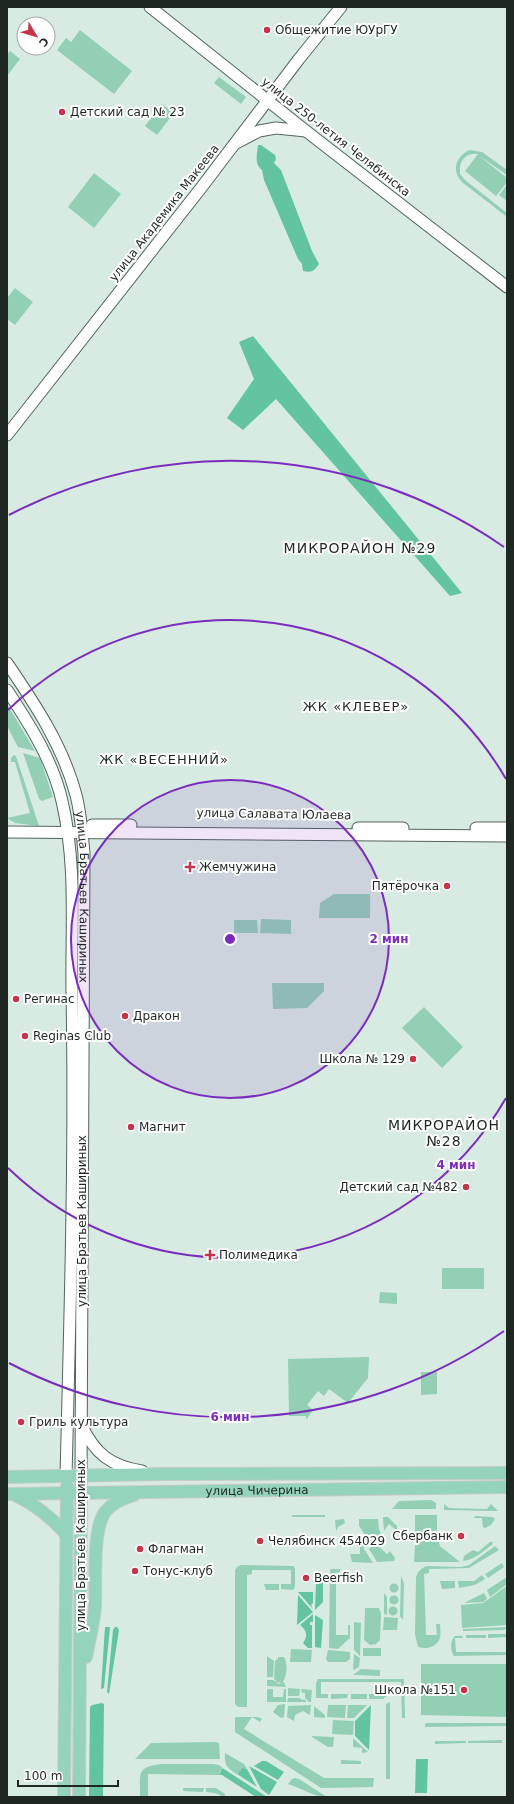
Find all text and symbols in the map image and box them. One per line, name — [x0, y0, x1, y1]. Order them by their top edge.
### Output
north arrow — [16, 16, 56, 56]
place label: Общежитие ЮУрГУ — [275, 23, 398, 37]
marker: Общежитие ЮУрГУ — [262, 25, 272, 35]
text: С — [36, 35, 51, 49]
street label: улица 250-летия Челябинска — [259, 75, 413, 199]
place label: Детский сад № 23 — [70, 105, 185, 119]
marker: Детский сад № 23 — [57, 107, 67, 117]
street label: улица Академика Макеева — [106, 142, 222, 284]
district label: МИКРОРАЙОН №29 — [284, 539, 436, 556]
district label: ЖК «КЛЕВЕР» — [303, 699, 409, 714]
district label: ЖК «ВЕСЕННИЙ» — [99, 752, 229, 767]
street label: улица Салавата Юлаева — [196, 806, 352, 822]
street label: улица Братьев Кашириных — [72, 810, 91, 983]
place label: Жемчужина — [199, 860, 276, 874]
marker: Жемчужина — [184, 861, 196, 873]
place label: Пятёрочка — [372, 879, 439, 893]
marker: Пятёрочка — [442, 881, 452, 891]
centre of rings — [223, 932, 237, 946]
text: 2 мин — [369, 932, 409, 946]
place label: Регинас — [24, 992, 75, 1006]
marker: Регинас — [11, 994, 21, 1004]
place label: Дракон — [133, 1009, 180, 1023]
marker: Дракон — [120, 1011, 130, 1021]
place label: Reginas Club — [33, 1029, 111, 1043]
marker: Reginas Club — [20, 1031, 30, 1041]
place label: Школа № 129 — [320, 1052, 405, 1066]
marker: Школа № 129 — [408, 1054, 418, 1064]
district label: МИКРОРАЙОН №28 — [388, 1116, 500, 1149]
place label: Магнит — [139, 1120, 186, 1134]
marker: Магнит — [126, 1122, 136, 1132]
street label: улица Братьев Кашириных — [75, 1135, 89, 1307]
text: 4 мин — [436, 1158, 476, 1172]
place label: Детский сад №482 — [340, 1180, 458, 1194]
marker: Детский сад №482 — [461, 1182, 471, 1192]
place label: Полимедика — [219, 1248, 298, 1262]
marker: Полимедика — [204, 1249, 216, 1261]
text: 6 мин — [210, 1410, 250, 1424]
place label: Гриль культура — [29, 1415, 128, 1429]
marker: Гриль культура — [16, 1417, 26, 1427]
street label: улица Братьев Кашириных — [74, 1459, 88, 1631]
street label: улица Чичерина — [205, 1483, 309, 1498]
place label: Сбербанк — [392, 1529, 453, 1543]
marker: Сбербанк — [456, 1531, 466, 1541]
place label: Челябинск 454029 — [268, 1534, 385, 1548]
marker: Челябинск 454029 — [255, 1536, 265, 1546]
place label: Флагман — [148, 1542, 204, 1556]
marker: Флагман — [135, 1544, 145, 1554]
place label: Тонус-клуб — [142, 1564, 213, 1578]
marker: Тонус-клуб — [130, 1566, 140, 1576]
place label: Beerfish — [314, 1571, 363, 1585]
marker: Beerfish — [301, 1573, 311, 1583]
place label: Школа №151 — [374, 1683, 456, 1697]
marker: Школа №151 — [459, 1685, 469, 1695]
scale bar — [18, 1762, 118, 1788]
text: 100 m — [24, 1769, 62, 1783]

